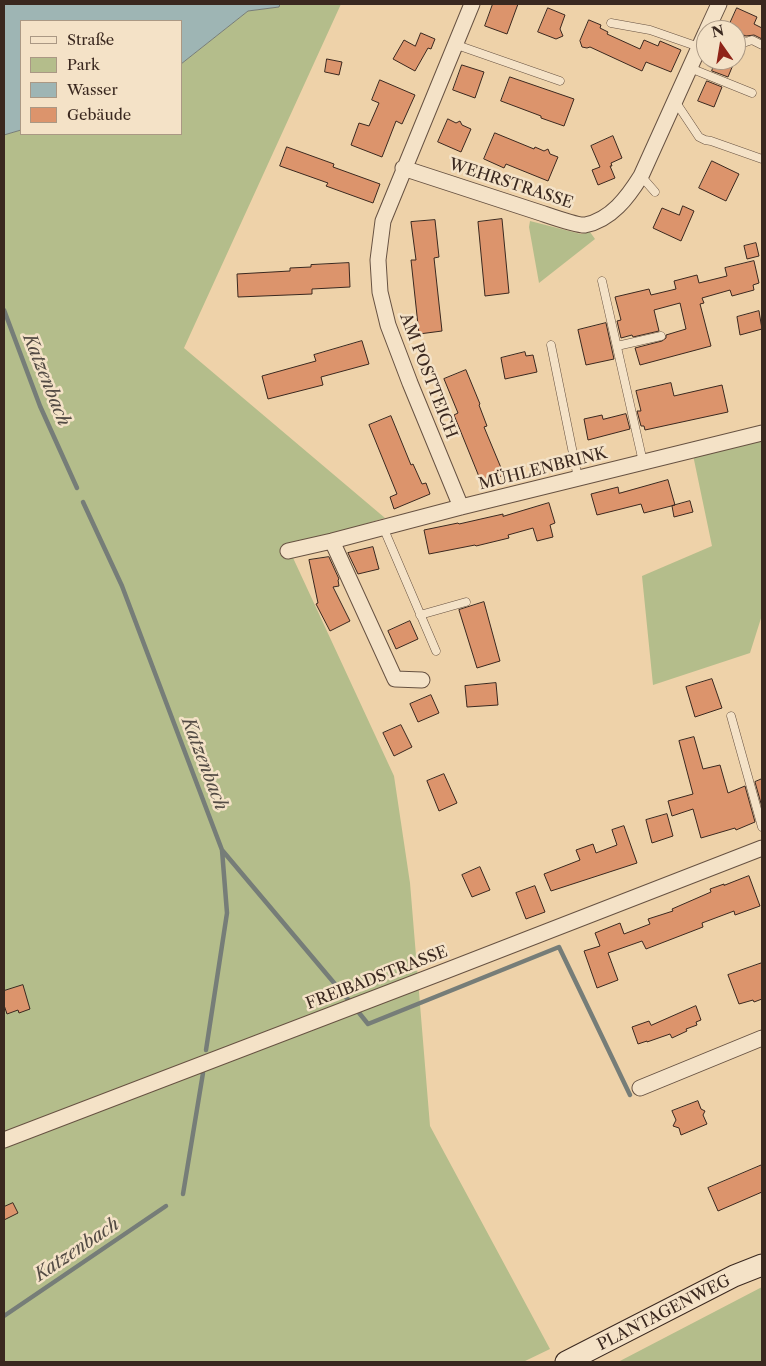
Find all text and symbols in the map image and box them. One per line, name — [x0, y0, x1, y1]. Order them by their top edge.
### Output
legend — [20, 20, 182, 135]
north arrow — [696, 20, 746, 70]
text: N — [710, 21, 726, 41]
text: Straße — [67, 30, 114, 49]
text: Park — [67, 55, 100, 74]
text: Wasser — [67, 80, 118, 99]
text: Gebäude — [67, 105, 131, 124]
street label: WEHRSTRASSE — [447, 155, 575, 213]
street label: AM POSTTEICH — [395, 311, 461, 441]
water label: Katzenbach — [18, 331, 74, 429]
street label: MÜHLENBRINK — [477, 444, 609, 494]
water label: Katzenbach — [176, 715, 232, 813]
street label: FREIBADSTRASSE — [304, 942, 450, 1014]
water label: Katzenbach — [30, 1214, 124, 1286]
street label: PLANTAGENWEG — [594, 1271, 734, 1355]

